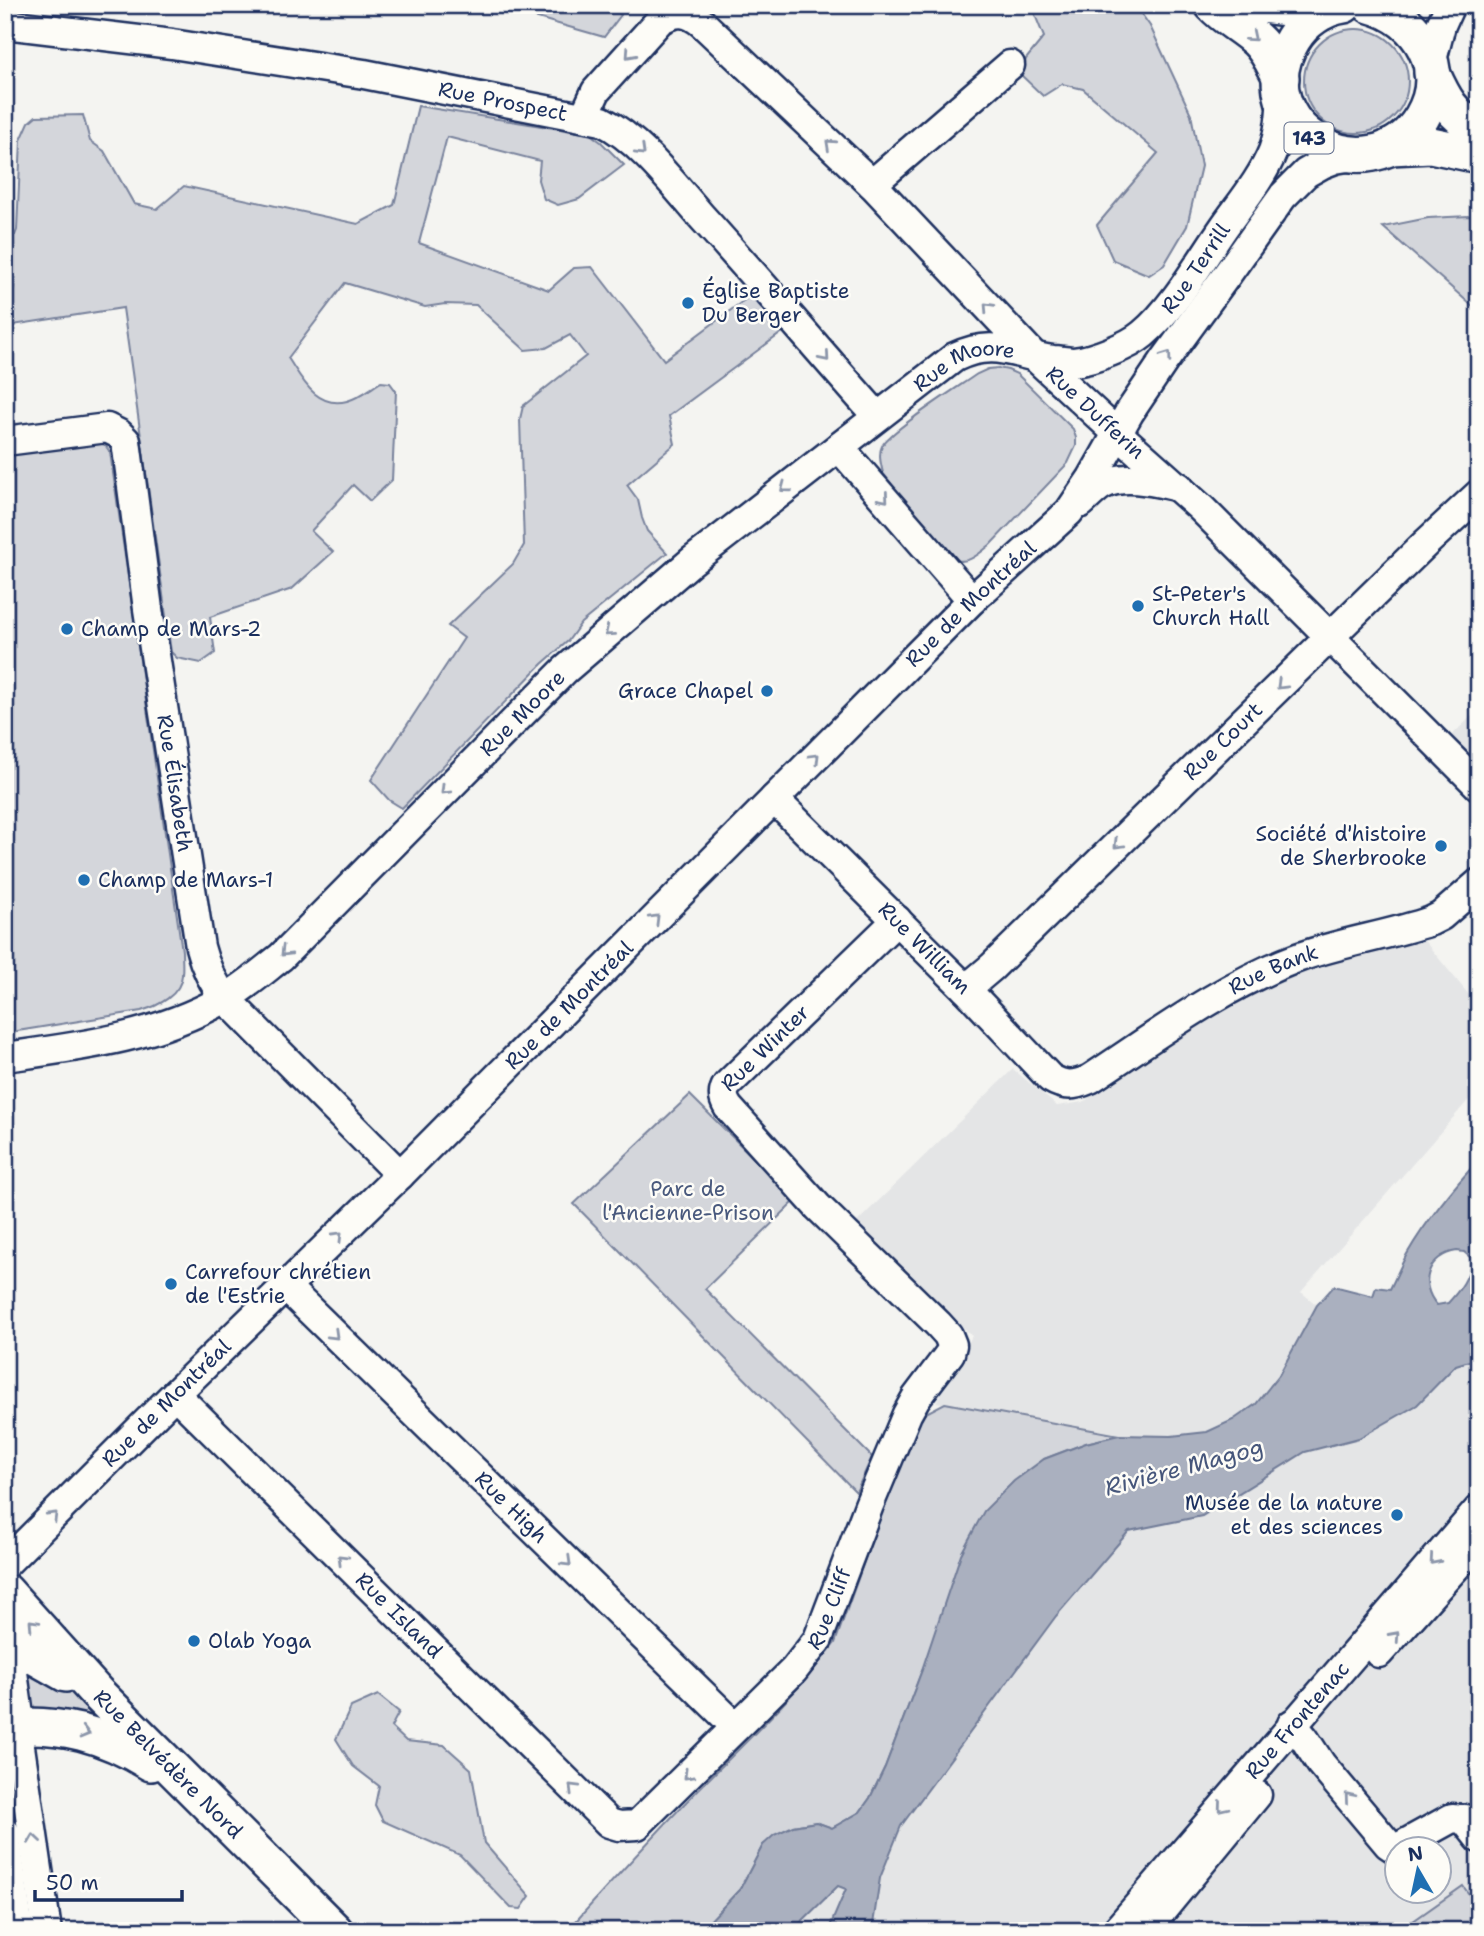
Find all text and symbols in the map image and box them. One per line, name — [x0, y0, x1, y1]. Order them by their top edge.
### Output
one-way arrow — [1244, 29, 1257, 41]
one-way arrow — [625, 45, 638, 58]
street label: Rue Prospect — [436, 75, 570, 128]
road number: 143 — [1284, 122, 1334, 154]
one-way arrow — [825, 139, 838, 152]
one-way arrow — [633, 143, 646, 156]
street label: Rue Terrill — [1155, 217, 1237, 320]
place label: Église Baptiste Du Berger — [702, 276, 850, 329]
marker: Église Baptiste Du Berger — [680, 295, 696, 311]
one-way arrow — [984, 302, 997, 315]
street label: Rue Moore — [907, 334, 1018, 398]
one-way arrow — [817, 349, 829, 362]
one-way arrow — [1159, 351, 1171, 364]
street label: Rue Dufferin — [1040, 360, 1151, 465]
one-way arrow — [780, 480, 792, 493]
one-way arrow — [876, 490, 888, 503]
street label: Rue de Montréal — [899, 534, 1043, 673]
place label: St-Peter's Church Hall — [1152, 580, 1270, 632]
marker: St-Peter's Church Hall — [1130, 598, 1146, 614]
place label: Champ de Mars-2 — [81, 615, 262, 643]
marker: Champ de Mars-2 — [59, 621, 75, 637]
one-way arrow — [604, 624, 617, 636]
street label: Rue Moore — [473, 664, 571, 762]
place label: Grace Chapel — [618, 677, 754, 705]
one-way arrow — [1276, 677, 1289, 690]
marker: Grace Chapel — [759, 683, 775, 699]
street label: Rue Court — [1177, 696, 1269, 787]
street label: Rue Élisabeth — [150, 713, 199, 854]
one-way arrow — [807, 754, 819, 766]
one-way arrow — [440, 781, 453, 794]
place label: Société d'histoire de Sherbrooke — [1255, 820, 1427, 872]
one-way arrow — [1113, 835, 1126, 848]
marker: Société d'histoire de Sherbrooke — [1433, 838, 1449, 854]
place label: Champ de Mars-1 — [98, 866, 274, 894]
marker: Champ de Mars-1 — [76, 872, 92, 888]
street label: Rue William — [872, 896, 977, 1000]
one-way arrow — [646, 914, 659, 927]
street label: Rue de Montréal — [499, 934, 640, 1076]
street label: Rue Bank — [1224, 938, 1322, 1001]
one-way arrow — [281, 944, 294, 957]
street label: Rue Winter — [715, 998, 816, 1098]
park label: Parc de l'Ancienne-Prison — [602, 1175, 774, 1227]
one-way arrow — [330, 1232, 342, 1244]
place label: Carrefour chrétien de l'Estrie — [185, 1258, 371, 1310]
marker: Carrefour chrétien de l'Estrie — [163, 1276, 179, 1292]
one-way arrow — [326, 1327, 339, 1340]
street label: Rue de Montréal — [96, 1332, 238, 1473]
water label: Rivière Magog — [1101, 1431, 1267, 1503]
street label: Rue High — [469, 1465, 554, 1549]
place label: Musée de la nature et des sciences — [1185, 1489, 1383, 1541]
marker: Musée de la nature et des sciences — [1389, 1507, 1405, 1523]
one-way arrow — [45, 1511, 58, 1524]
one-way arrow — [1430, 1552, 1442, 1565]
one-way arrow — [337, 1554, 350, 1567]
one-way arrow — [559, 1554, 572, 1567]
street label: Rue Cliff — [801, 1563, 858, 1656]
street label: Rue Island — [349, 1566, 449, 1665]
one-way arrow — [29, 1619, 42, 1632]
place label: Olab Yoga — [208, 1627, 311, 1655]
one-way arrow — [1387, 1631, 1399, 1644]
marker: Olab Yoga — [186, 1633, 202, 1649]
street label: Rue Frontenac — [1239, 1655, 1356, 1785]
street label: Rue Belvédère Nord — [87, 1683, 249, 1845]
one-way arrow — [79, 1725, 91, 1739]
one-way arrow — [683, 1767, 696, 1780]
one-way arrow — [569, 1783, 582, 1796]
one-way arrow — [1344, 1793, 1357, 1805]
one-way arrow — [1218, 1799, 1230, 1812]
one-way arrow — [26, 1833, 41, 1845]
north arrow — [1382, 1834, 1452, 1904]
text: N — [1406, 1840, 1425, 1867]
scale bar — [35, 1859, 182, 1903]
text: 50 m — [46, 1869, 99, 1897]

